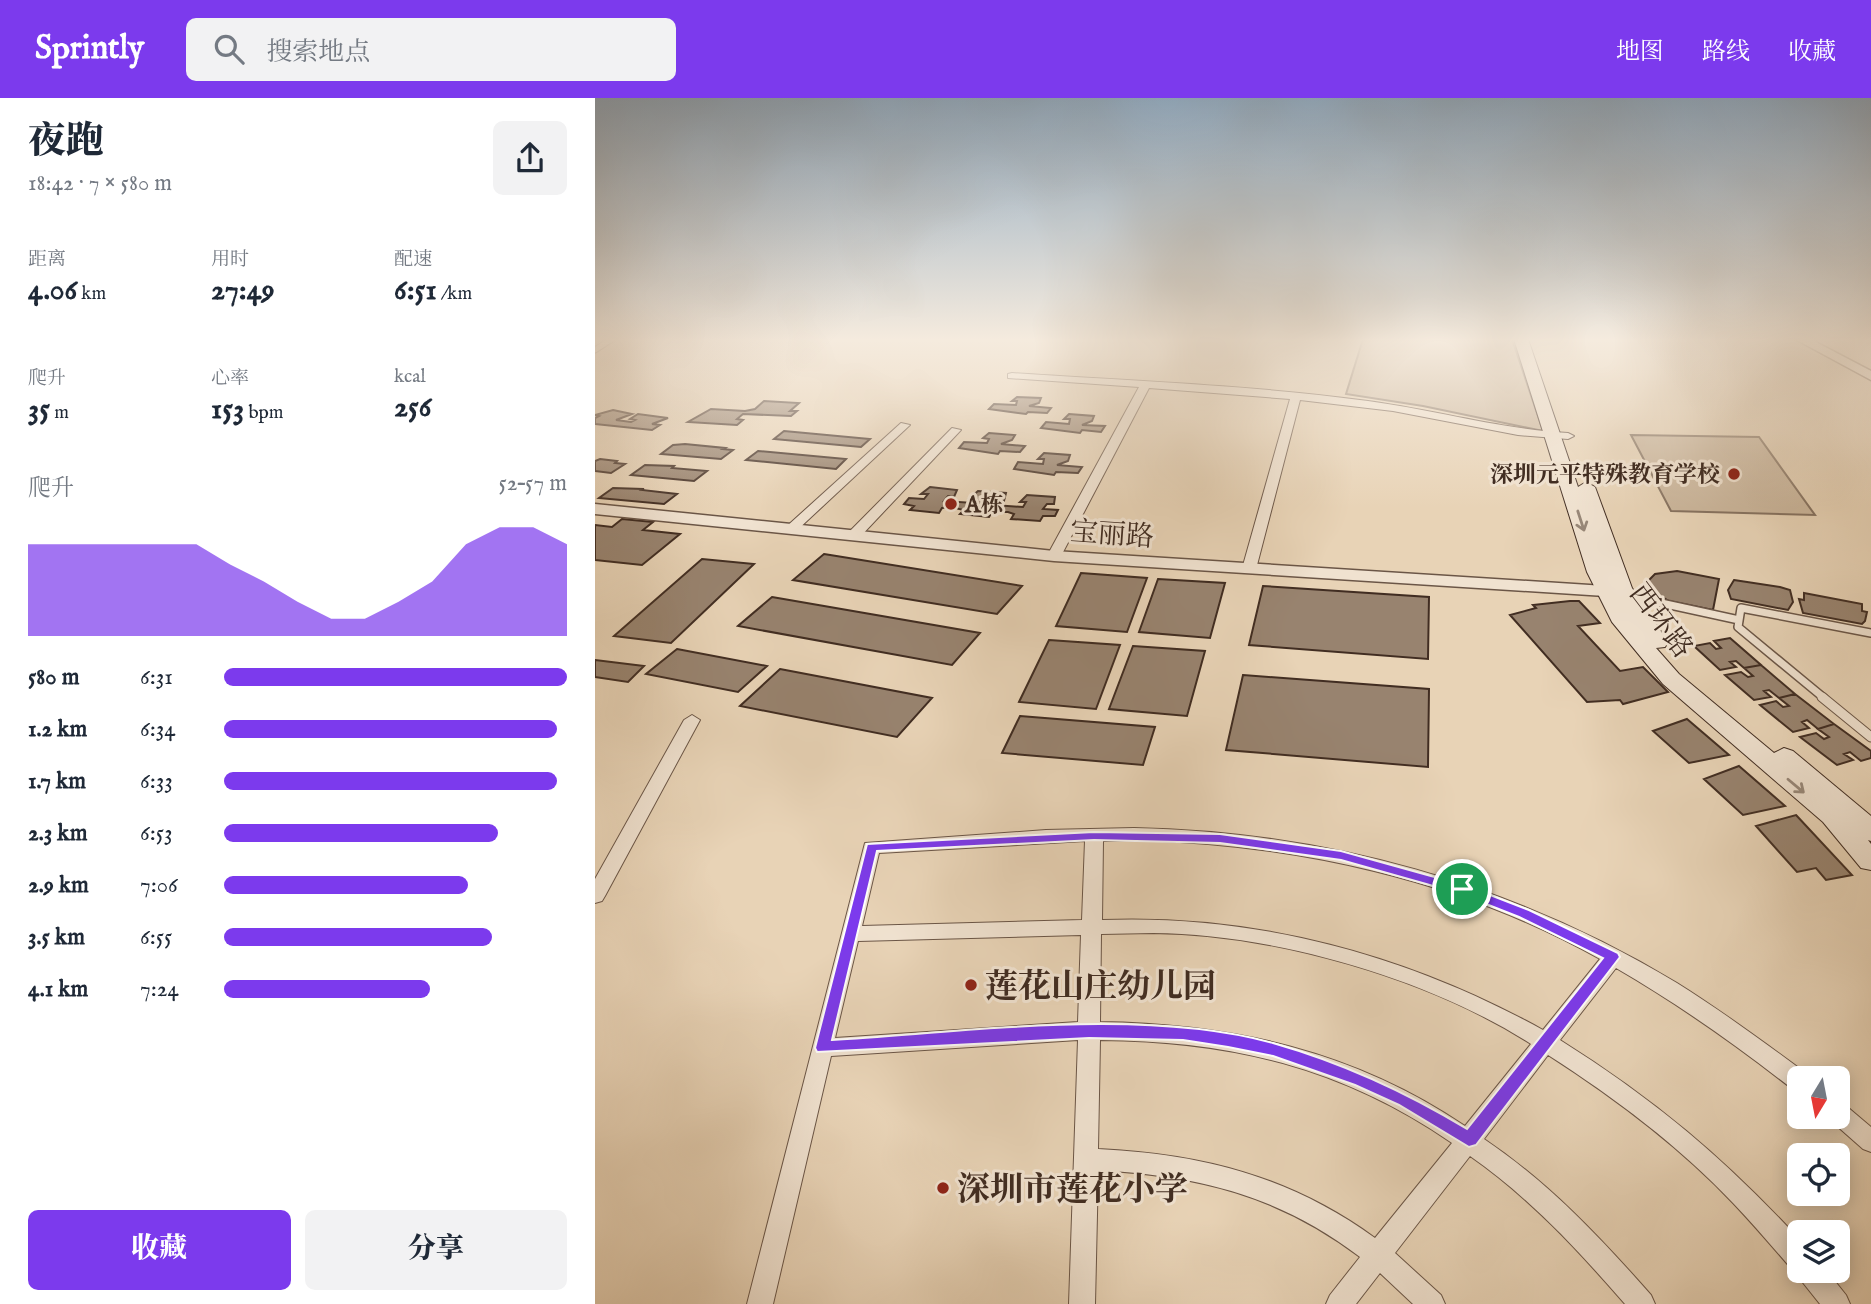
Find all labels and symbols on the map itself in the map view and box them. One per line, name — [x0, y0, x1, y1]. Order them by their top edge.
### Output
place label: 深圳元平特殊教育学校 — [1490, 461, 1720, 490]
marker: 深圳元平特殊教育学校 — [1726, 466, 1742, 482]
place label: A栋 — [964, 491, 1004, 520]
marker: A栋 — [943, 496, 959, 512]
one-way arrow — [1575, 509, 1588, 531]
street label: 宝丽路 — [1069, 515, 1155, 556]
street label: 西环路 — [1621, 577, 1699, 666]
one-way arrow — [1787, 778, 1805, 794]
pin — [1432, 859, 1492, 919]
place label: 莲花山庄幼儿园 — [985, 967, 1216, 1009]
marker: 莲花山庄幼儿园 — [963, 977, 979, 993]
north arrow — [1787, 1066, 1850, 1129]
place label: 深圳市莲花小学 — [957, 1170, 1188, 1212]
marker: 深圳市莲花小学 — [935, 1180, 951, 1196]

